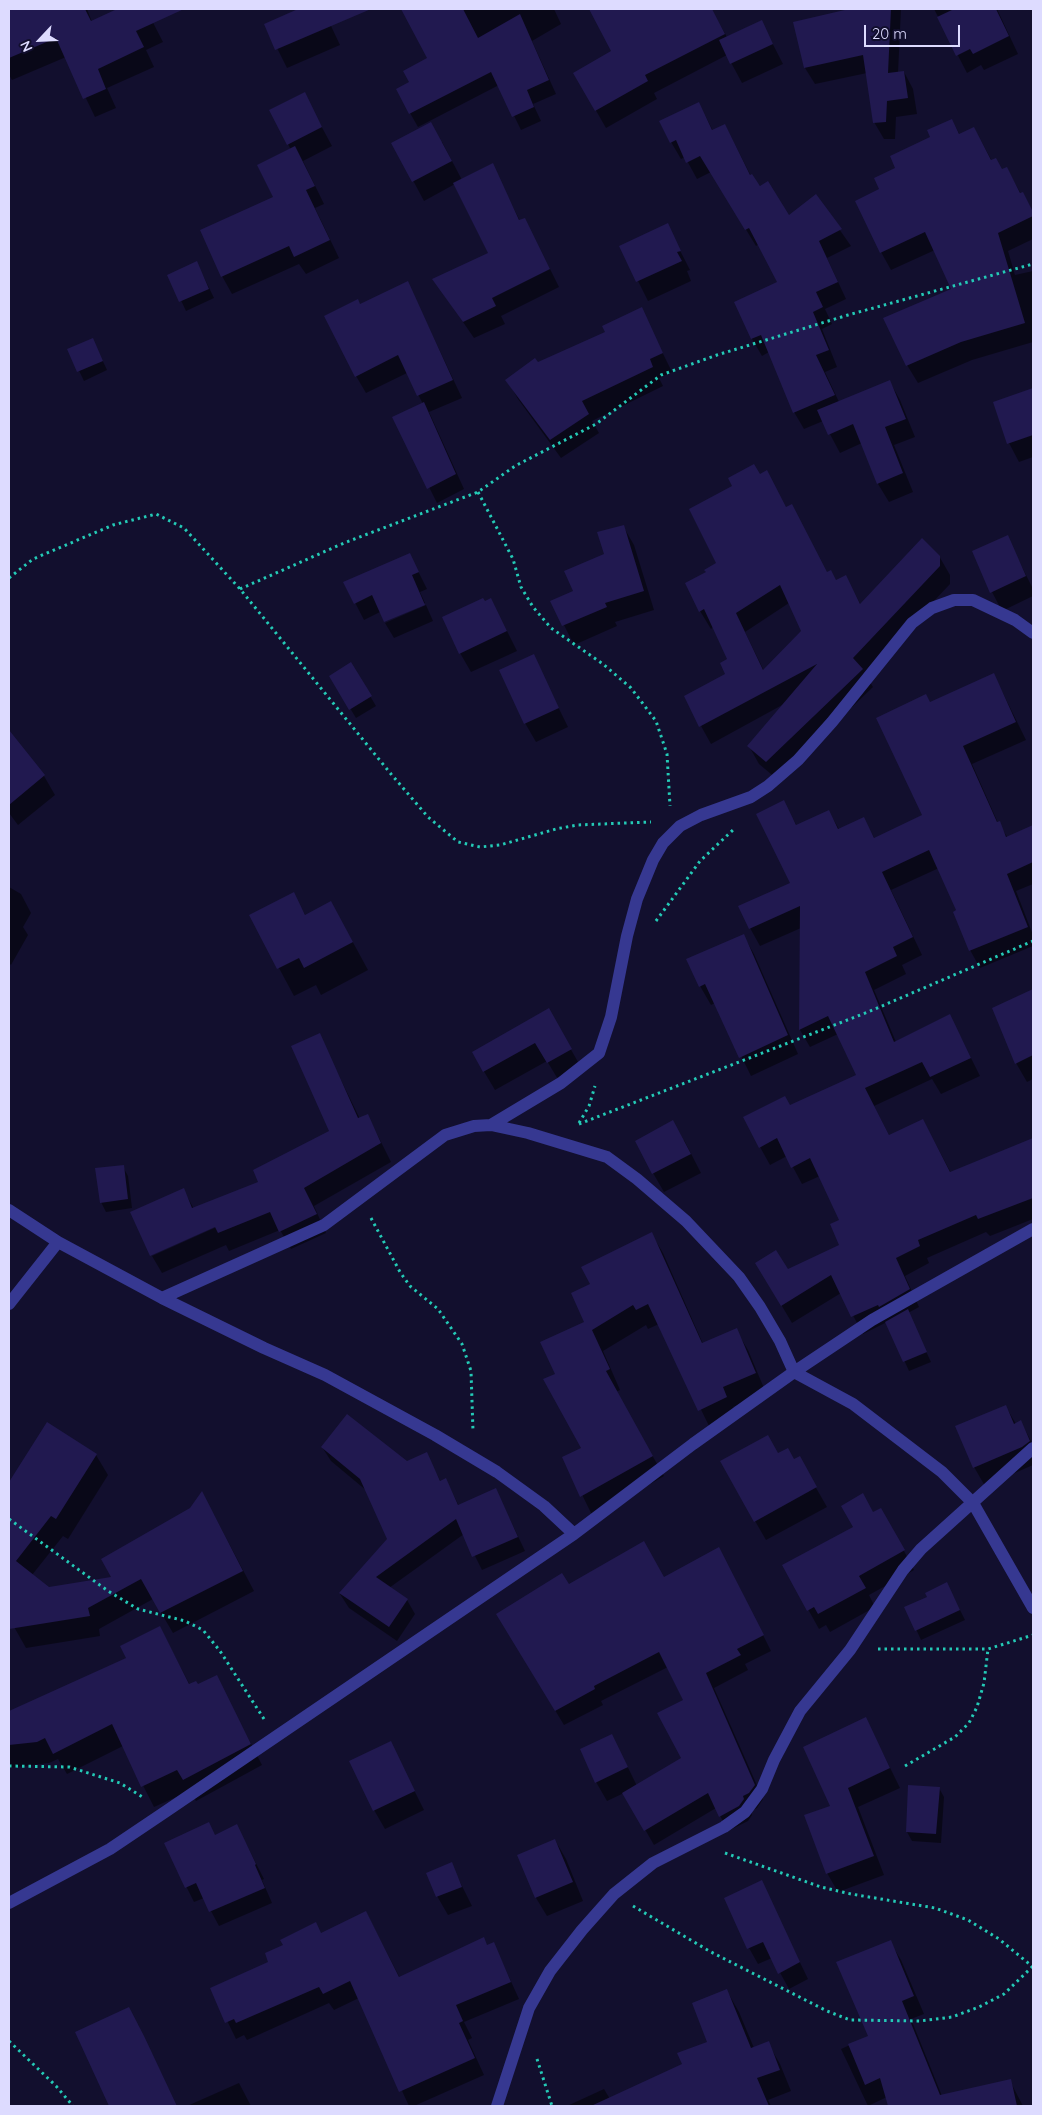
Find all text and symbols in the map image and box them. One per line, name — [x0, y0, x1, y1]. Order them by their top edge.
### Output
north arrow — [15, 15, 65, 65]
scale bar — [867, 15, 963, 47]
text: 20 m — [872, 24, 907, 43]
text: N — [16, 38, 37, 55]

